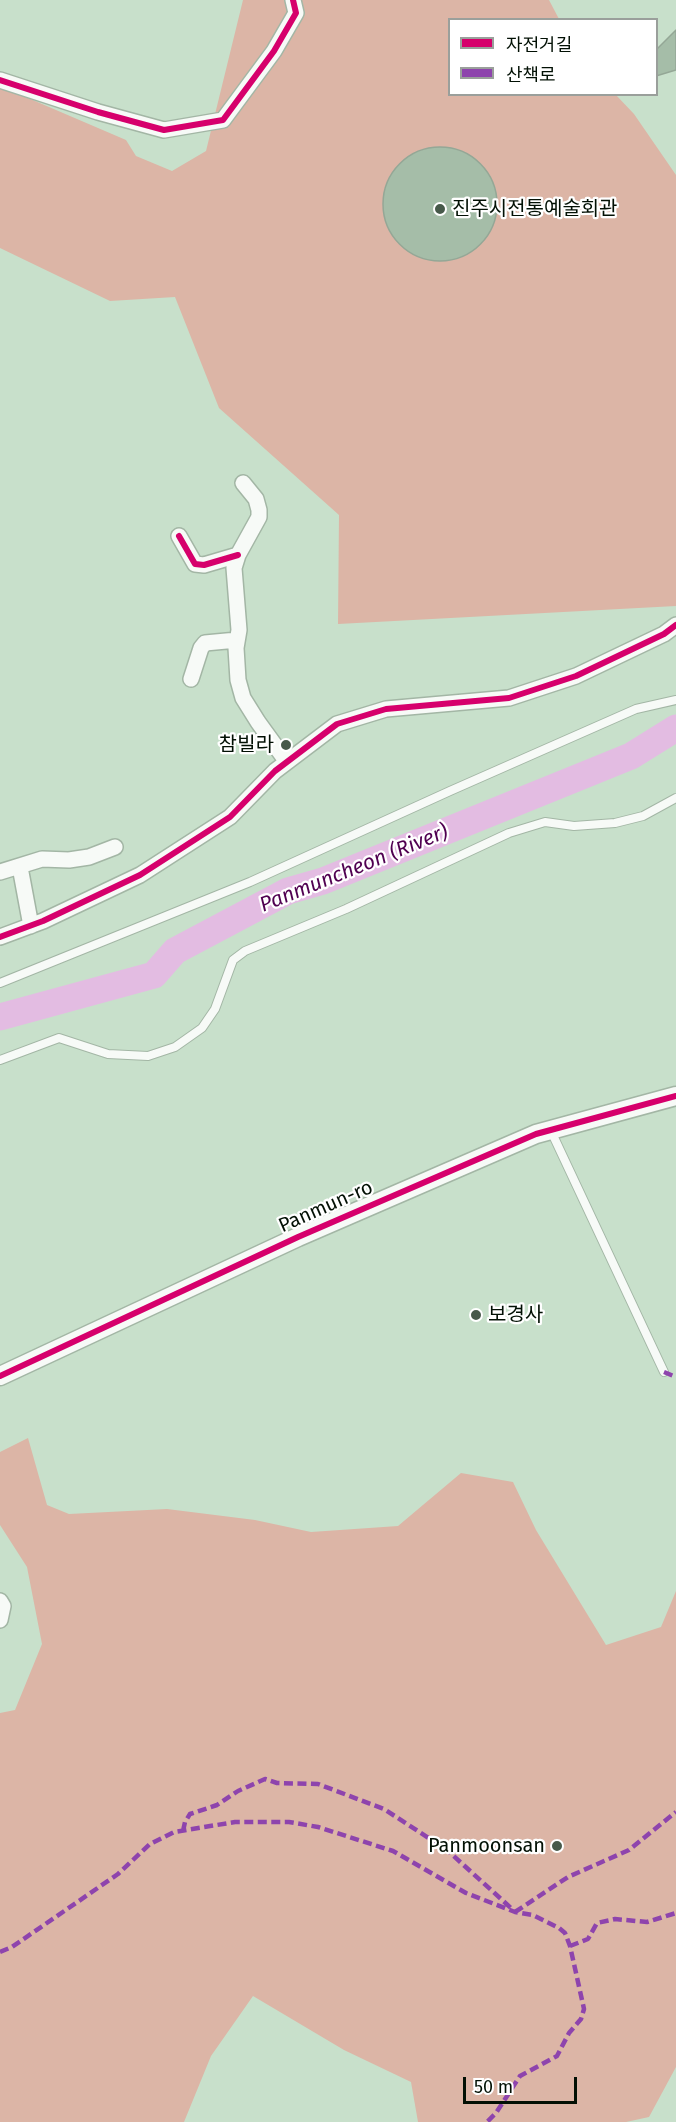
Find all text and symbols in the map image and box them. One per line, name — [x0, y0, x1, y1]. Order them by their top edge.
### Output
legend — [448, 18, 658, 96]
text: 자전거길 — [506, 34, 572, 56]
text: 산책로 — [506, 64, 556, 86]
place label: 진주시전통예술회관 — [452, 197, 618, 221]
marker: 진주시전통예술회관 — [433, 202, 447, 216]
place label: 참빌라 — [219, 733, 274, 757]
marker: 참빌라 — [279, 738, 293, 752]
water label: Panmuncheon (River) — [256, 820, 452, 918]
street label: Panmun-ro — [275, 1176, 377, 1238]
place label: 보경사 — [488, 1303, 543, 1327]
marker: 보경사 — [469, 1308, 483, 1322]
place label: Panmoonsan — [428, 1834, 545, 1858]
marker: Panmoonsan — [550, 1839, 564, 1853]
scale bar — [466, 2065, 580, 2103]
text: 50 m — [474, 2076, 513, 2098]

